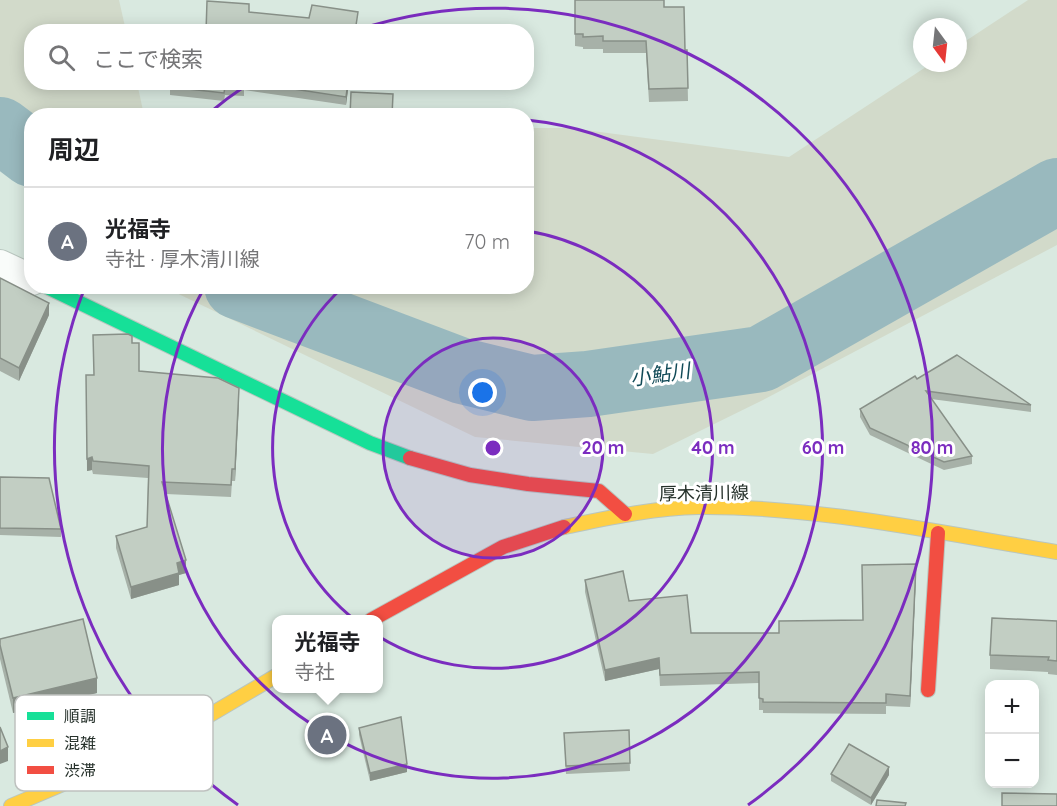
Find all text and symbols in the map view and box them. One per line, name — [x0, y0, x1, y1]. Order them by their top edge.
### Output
north arrow — [913, 18, 967, 72]
search box — [24, 24, 534, 90]
icon: search — [45, 41, 78, 74]
text: ここで検索 — [93, 45, 203, 73]
text: 周辺 — [48, 133, 100, 166]
text: 光福寺 — [105, 215, 171, 243]
text: A — [61, 229, 74, 254]
text: 70 m — [464, 229, 510, 254]
text: 寺社 · 厚木清川線 — [105, 246, 260, 271]
water label: 小鮎川 — [629, 357, 693, 391]
your location — [468, 378, 497, 407]
text: 20 m — [582, 436, 624, 459]
text: 40 m — [691, 436, 735, 459]
text: 60 m — [802, 436, 844, 459]
text: 80 m — [911, 436, 953, 459]
centre of rings — [483, 438, 503, 458]
street label: 厚木清川線 — [659, 481, 749, 505]
popup — [272, 615, 383, 693]
text: 光福寺 — [294, 628, 361, 656]
text: 寺社 — [294, 659, 334, 684]
map controls — [985, 680, 1039, 788]
button: + — [985, 680, 1039, 734]
legend — [15, 695, 213, 791]
text: 順調 — [64, 706, 96, 726]
pin: A — [308, 712, 346, 758]
text: 混雑 — [64, 733, 96, 753]
button: − — [985, 734, 1039, 788]
text: 渋滞 — [64, 760, 96, 780]

